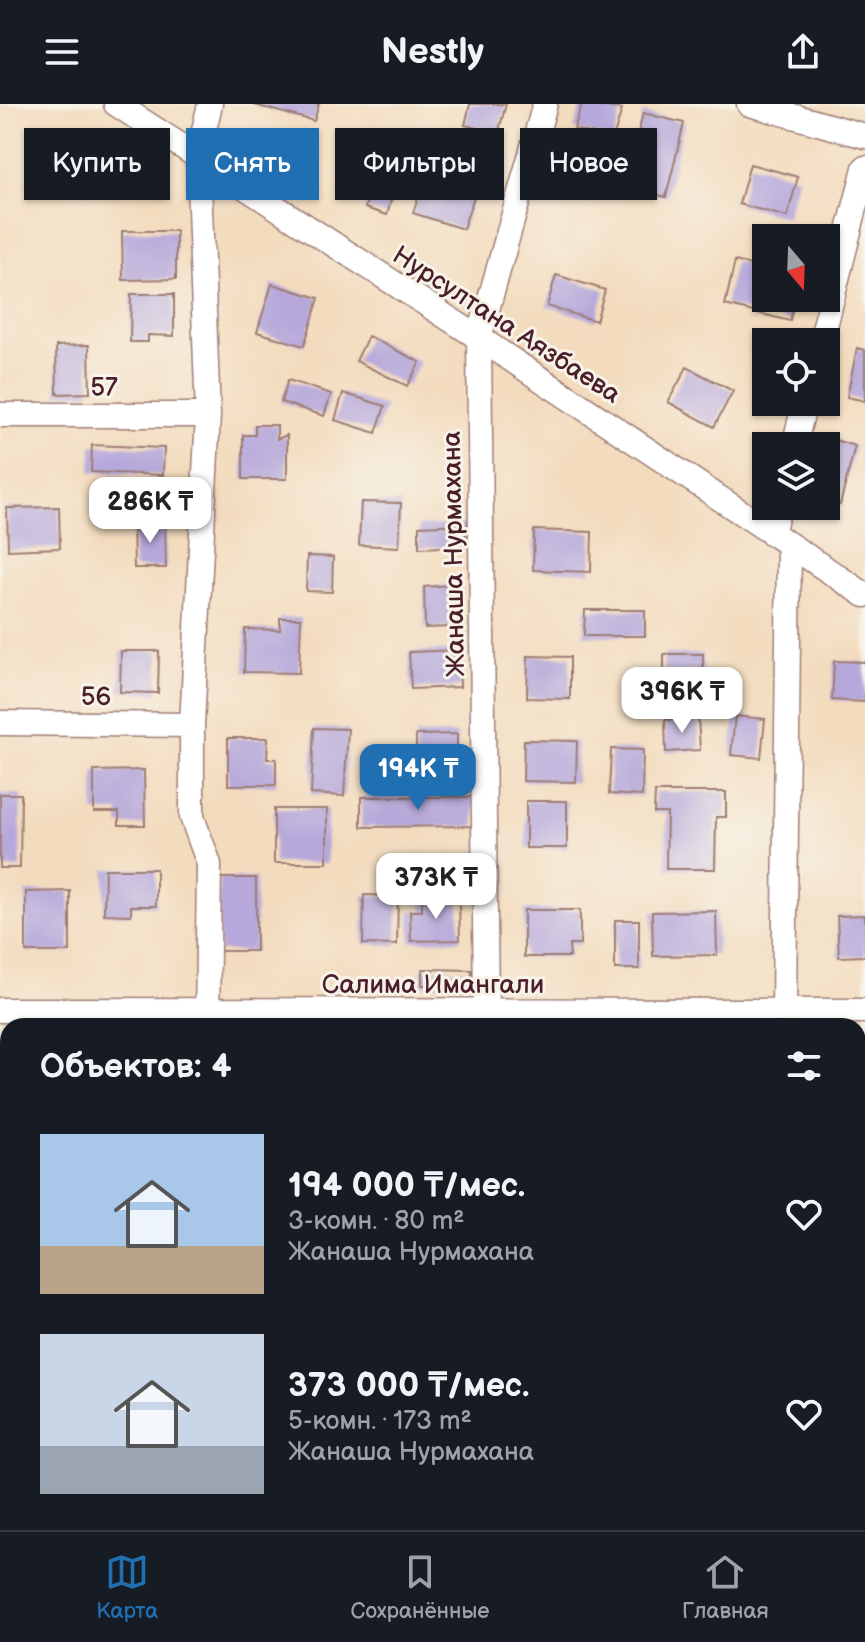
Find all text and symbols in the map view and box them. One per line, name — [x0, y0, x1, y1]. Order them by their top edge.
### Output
icon: menu — [40, 30, 84, 74]
icon: share — [781, 30, 825, 74]
text: Nestly — [381, 31, 484, 74]
chip: Купить — [24, 128, 170, 200]
chip: Снять — [186, 128, 319, 200]
chip: Фильтры — [335, 128, 504, 200]
chip: Новое — [520, 128, 657, 200]
north arrow — [752, 224, 840, 312]
map controls — [752, 224, 840, 520]
street label: Нурсултана Аязбаева — [387, 240, 626, 410]
button: locate — [752, 328, 840, 416]
street label: 57 — [90, 373, 118, 404]
street label: Жанаша Нурмахана — [437, 431, 472, 677]
button: layers — [752, 432, 840, 520]
pin: 286K ₸ — [85, 477, 215, 545]
text: 286K ₸ — [107, 487, 193, 518]
pin: 396K ₸ — [617, 667, 747, 735]
text: 396K ₸ — [639, 677, 725, 708]
street label: 56 — [80, 682, 112, 713]
pin: 194K ₸ — [353, 744, 483, 812]
text: 194K ₸ — [378, 754, 458, 785]
pin: 373K ₸ — [371, 853, 501, 921]
text: 373K ₸ — [394, 863, 478, 894]
street label: Салима Имангали — [322, 970, 544, 1001]
icon: filters — [782, 1044, 826, 1088]
text: Объектов: 4 — [40, 1046, 232, 1087]
text: 194 000 ₸/мес. — [288, 1165, 525, 1206]
icon: home — [104, 1166, 200, 1262]
icon: heart — [782, 1192, 826, 1236]
text: 3-комн. · 80 m² — [288, 1206, 465, 1237]
text: Жанаша Нурмахана — [288, 1237, 534, 1268]
text: 373 000 ₸/мес. — [288, 1365, 530, 1406]
icon: home — [104, 1366, 200, 1462]
icon: heart — [782, 1392, 826, 1436]
text: 5-комн. · 173 m² — [288, 1406, 472, 1437]
text: Жанаша Нурмахана — [288, 1437, 534, 1468]
tab: Карта — [96, 1550, 158, 1625]
tab: Сохранённые — [351, 1550, 490, 1625]
tab: Главная — [682, 1550, 769, 1625]

